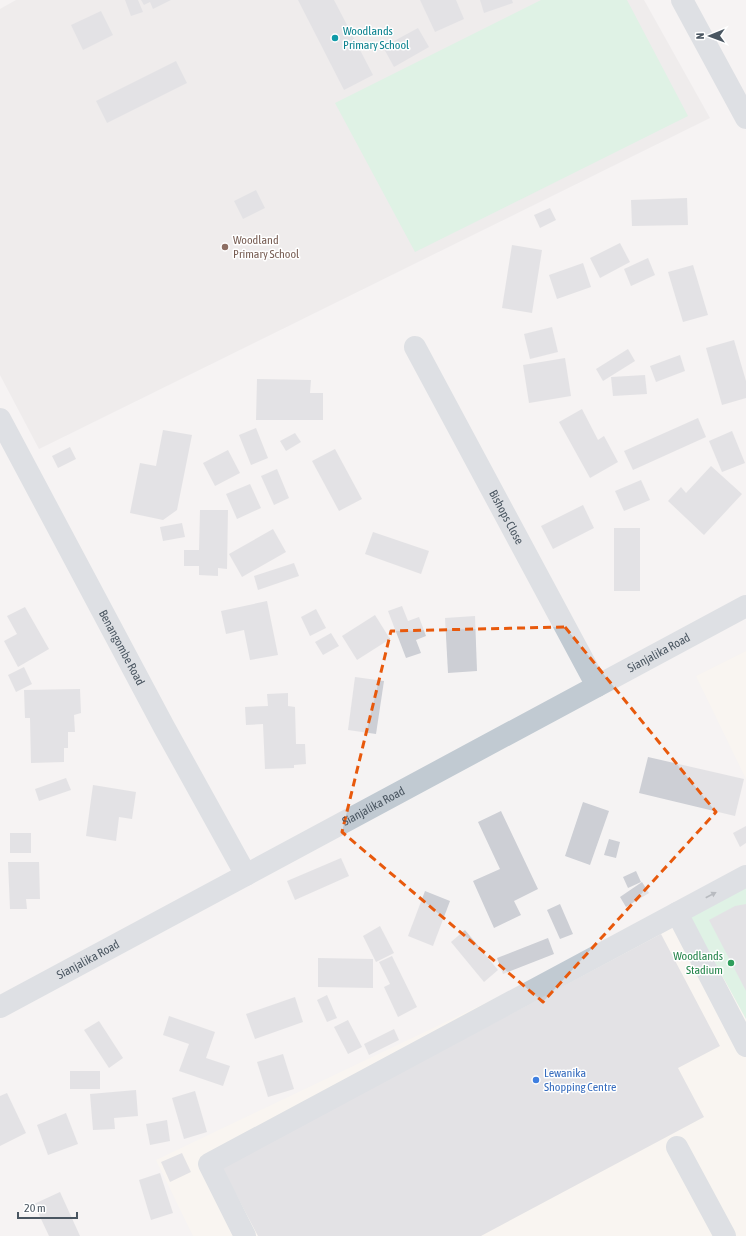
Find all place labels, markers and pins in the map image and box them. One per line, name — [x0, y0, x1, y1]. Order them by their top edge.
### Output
place label: Woodlands Primary School — [343, 24, 410, 52]
marker: Woodlands Primary School — [330, 33, 340, 43]
place label: Woodland Primary School — [233, 233, 300, 261]
marker: Woodland Primary School — [220, 242, 230, 252]
place label: Woodlands Stadium — [673, 949, 723, 977]
marker: Woodlands Stadium — [726, 958, 736, 968]
place label: Lewanika Shopping Centre — [544, 1066, 616, 1094]
marker: Lewanika Shopping Centre — [531, 1075, 541, 1085]

